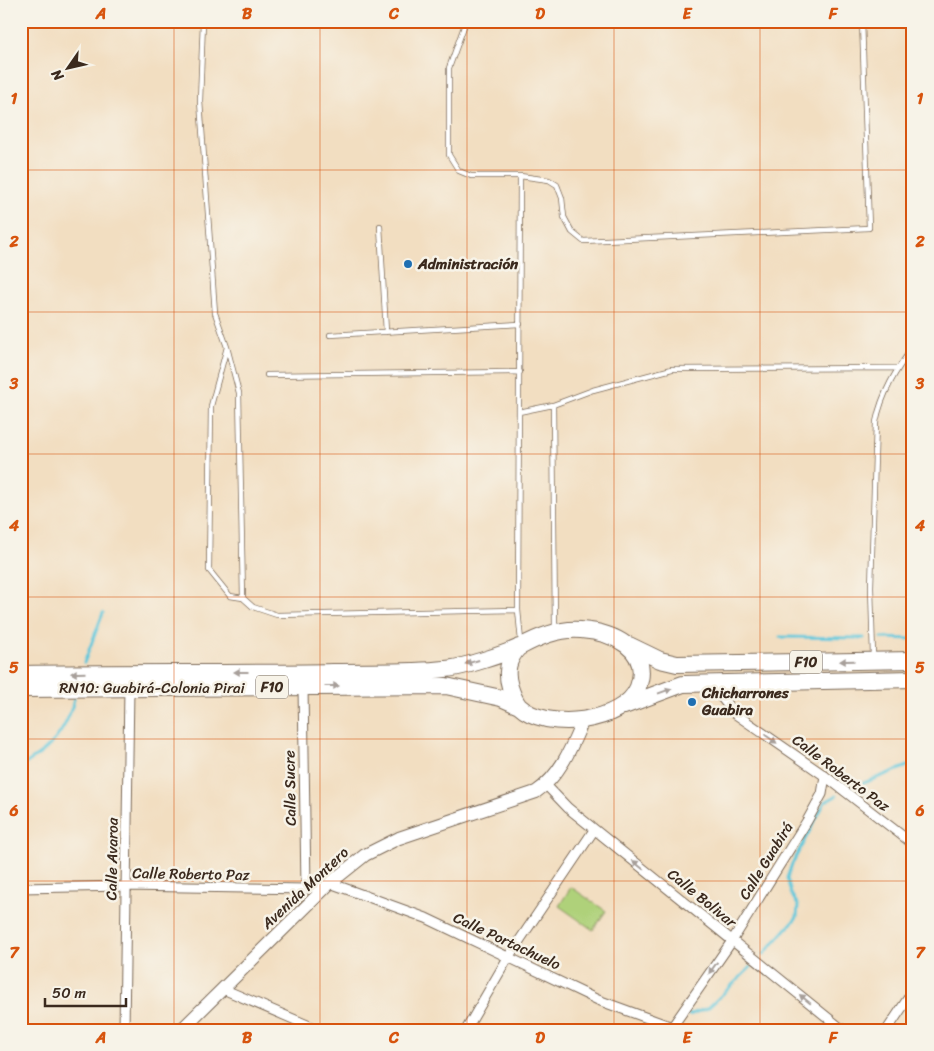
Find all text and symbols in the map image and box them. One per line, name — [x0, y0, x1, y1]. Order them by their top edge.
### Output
text: A — [95, 0, 106, 28]
text: B — [242, 0, 253, 28]
text: C — [388, 0, 400, 28]
text: D — [535, 0, 545, 28]
text: E — [683, 0, 693, 28]
text: F — [828, 0, 839, 28]
north arrow — [42, 42, 92, 92]
text: N — [44, 64, 71, 87]
text: 1 — [11, 84, 18, 113]
text: 1 — [917, 84, 924, 113]
text: 2 — [8, 227, 19, 256]
text: 2 — [914, 227, 925, 256]
place label: Administración — [417, 251, 519, 277]
marker: Administración — [402, 258, 414, 270]
text: 3 — [9, 369, 19, 398]
text: 3 — [915, 369, 925, 398]
text: 4 — [8, 511, 19, 540]
text: 4 — [914, 511, 925, 540]
road number: F10 — [790, 650, 822, 674]
text: 5 — [9, 653, 19, 682]
text: 5 — [915, 653, 925, 682]
one-way arrow — [838, 657, 854, 665]
one-way arrow — [465, 658, 480, 666]
one-way arrow — [233, 668, 249, 676]
one-way arrow — [70, 669, 86, 677]
street label: RN10: Guabirá-Colonia Pirai — [59, 675, 246, 701]
road number: F10 — [256, 676, 288, 699]
place label: Chicharrones Guabira — [701, 680, 790, 723]
one-way arrow — [325, 682, 341, 690]
one-way arrow — [658, 687, 673, 695]
marker: Chicharrones Guabira — [686, 696, 698, 708]
street label: Calle Roberto Paz — [786, 727, 896, 819]
one-way arrow — [764, 734, 778, 744]
street label: Calle Sucre — [276, 750, 304, 826]
text: 6 — [8, 796, 19, 825]
text: 6 — [914, 796, 925, 825]
street label: Calle Guabirá — [732, 816, 801, 905]
street label: Calle Avaroa — [98, 817, 126, 901]
street label: Avenida Montero — [254, 840, 355, 936]
one-way arrow — [631, 859, 644, 870]
street label: Calle Roberto Paz — [132, 860, 251, 888]
street label: Calle Bolivar — [662, 862, 743, 935]
street label: Calle Portachuelo — [449, 905, 565, 977]
text: 7 — [9, 938, 20, 967]
text: 7 — [915, 938, 926, 967]
one-way arrow — [708, 961, 718, 975]
scale bar — [45, 976, 126, 1008]
text: 50 m — [52, 980, 87, 1006]
one-way arrow — [799, 994, 812, 1005]
text: A — [95, 1023, 106, 1051]
text: B — [242, 1023, 253, 1051]
text: C — [388, 1023, 400, 1051]
text: D — [535, 1023, 545, 1051]
text: E — [683, 1023, 693, 1051]
text: F — [828, 1023, 839, 1051]

